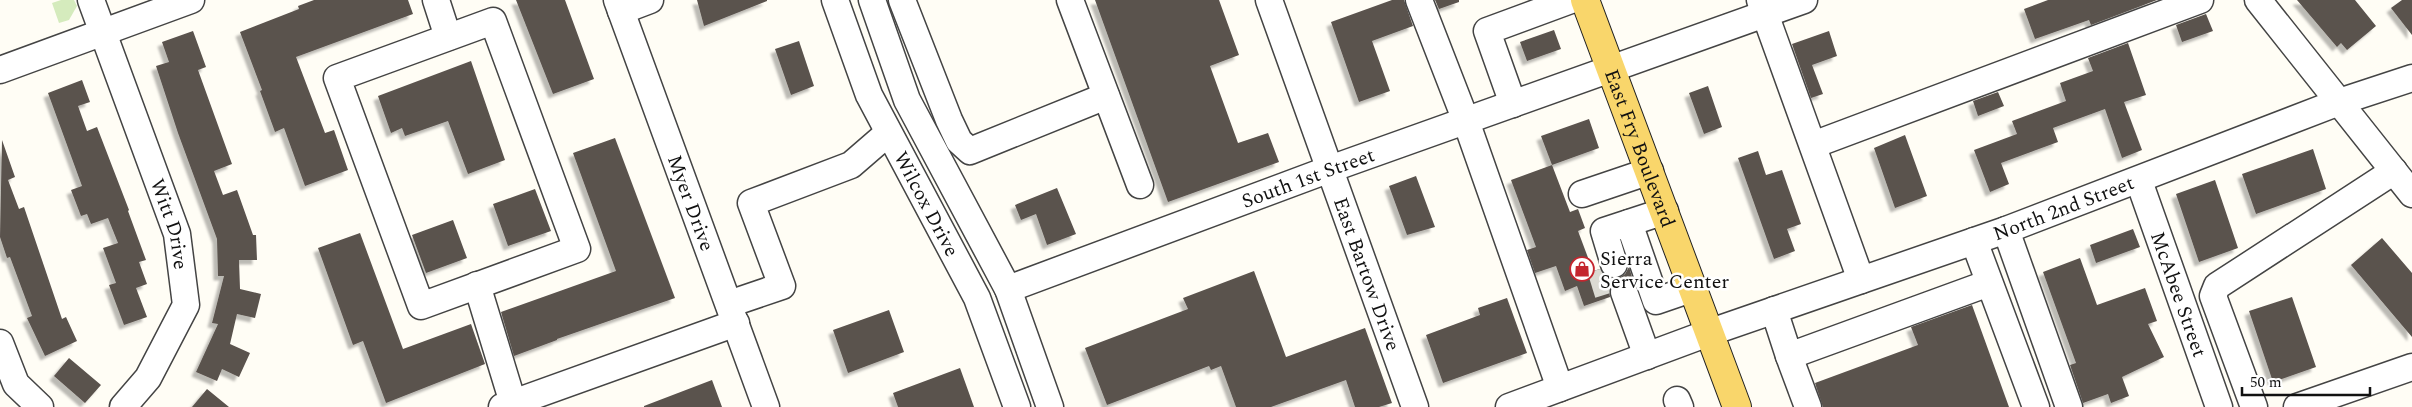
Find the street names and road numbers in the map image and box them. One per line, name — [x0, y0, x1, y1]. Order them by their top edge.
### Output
street label: East Fry Boulevard — [1596, 65, 1683, 232]
street label: South 1st Street — [1237, 140, 1379, 217]
street label: Wilcox Drive — [886, 146, 966, 262]
street label: Myer Drive — [659, 151, 722, 256]
street label: North 2nd Street — [1989, 168, 2139, 249]
street label: Witt Drive — [142, 174, 195, 271]
street label: East Bartow Drive — [1325, 193, 1408, 355]
street label: McAbee Street — [2142, 227, 2214, 361]

